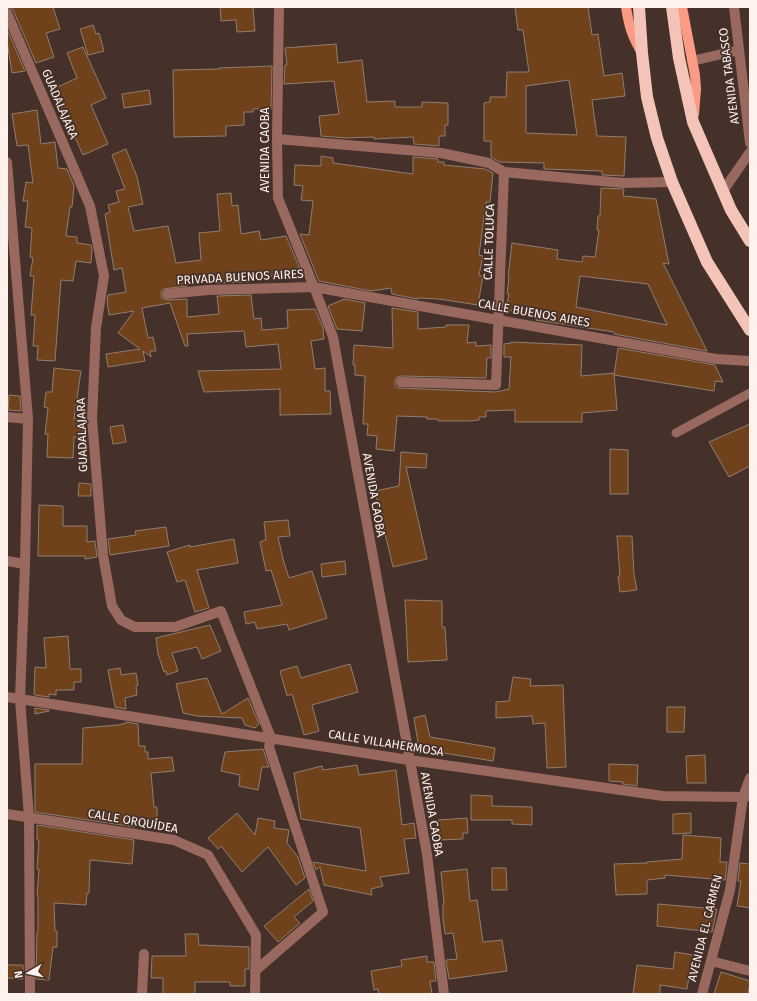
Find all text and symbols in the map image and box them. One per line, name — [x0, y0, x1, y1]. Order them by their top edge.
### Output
street label: AVENIDA TABASCO — [716, 27, 742, 125]
street label: GUADALAJARA — [39, 67, 81, 141]
street label: AVENIDA CAOBA — [258, 107, 272, 193]
street label: CALLE TOLUCA — [481, 203, 497, 280]
street label: PRIVADA BUENOS AIRES — [176, 267, 304, 287]
street label: CALLE BUENOS AIRES — [477, 296, 592, 330]
street label: GUADALAJARA — [74, 398, 90, 472]
street label: AVENIDA CAOBA — [360, 452, 388, 538]
street label: CALLE VILLAHERMOSA — [327, 727, 445, 759]
street label: AVENIDA CAOBA — [418, 771, 446, 857]
street label: CALLE ORQUÍDEA — [87, 805, 180, 836]
street label: AVENIDA EL CARMEN — [685, 873, 725, 983]
north arrow — [8, 953, 48, 993]
text: N — [12, 970, 26, 979]

